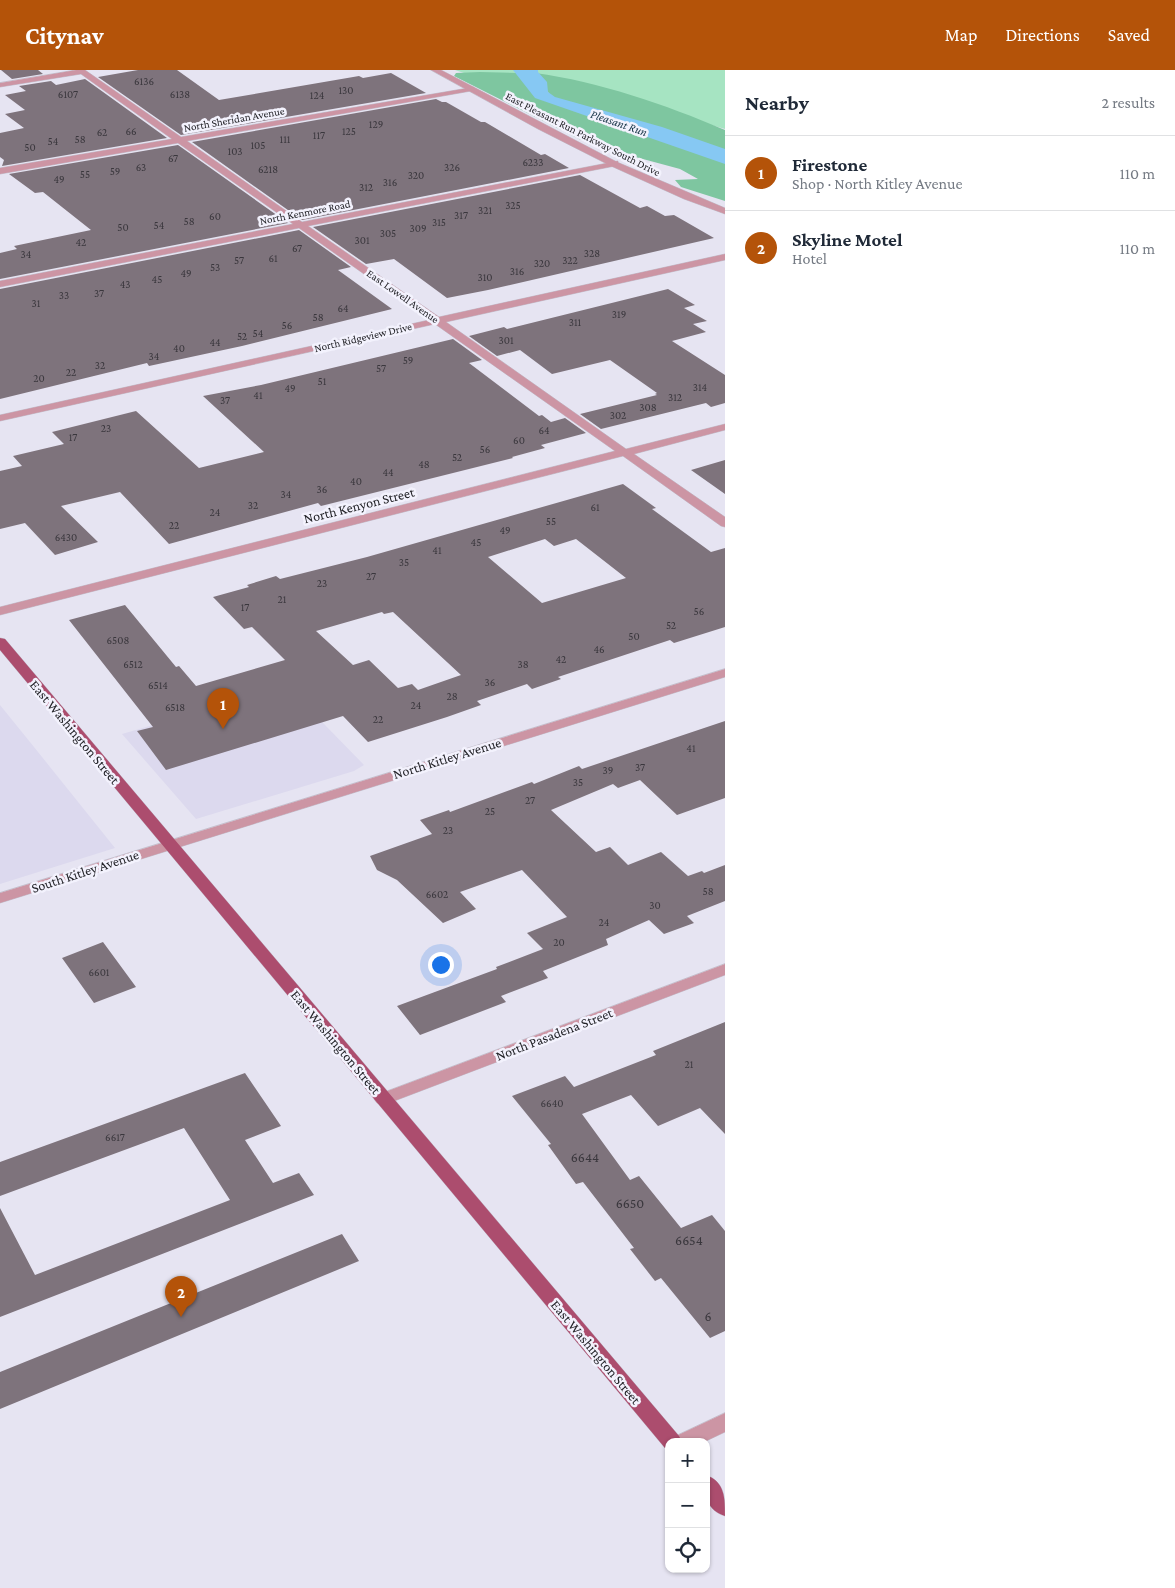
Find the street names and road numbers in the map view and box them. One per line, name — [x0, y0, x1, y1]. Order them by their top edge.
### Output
street label: East Pleasant Run Parkway South Drive — [503, 90, 662, 179]
street label: North Sheridan Avenue — [183, 104, 285, 134]
street label: North Kenmore Road — [259, 197, 352, 227]
street label: East Lowell Avenue — [365, 267, 441, 325]
street label: North Ridgeview Drive — [313, 320, 413, 355]
street label: North Kenyon Street — [302, 483, 416, 526]
street label: East Washington Street — [27, 677, 123, 788]
street label: North Kitley Avenue — [391, 734, 503, 782]
street label: South Kitley Avenue — [29, 846, 141, 896]
street label: East Washington Street — [288, 987, 384, 1098]
street label: North Pasadena Street — [493, 1004, 615, 1064]
street label: East Washington Street — [548, 1297, 644, 1408]

